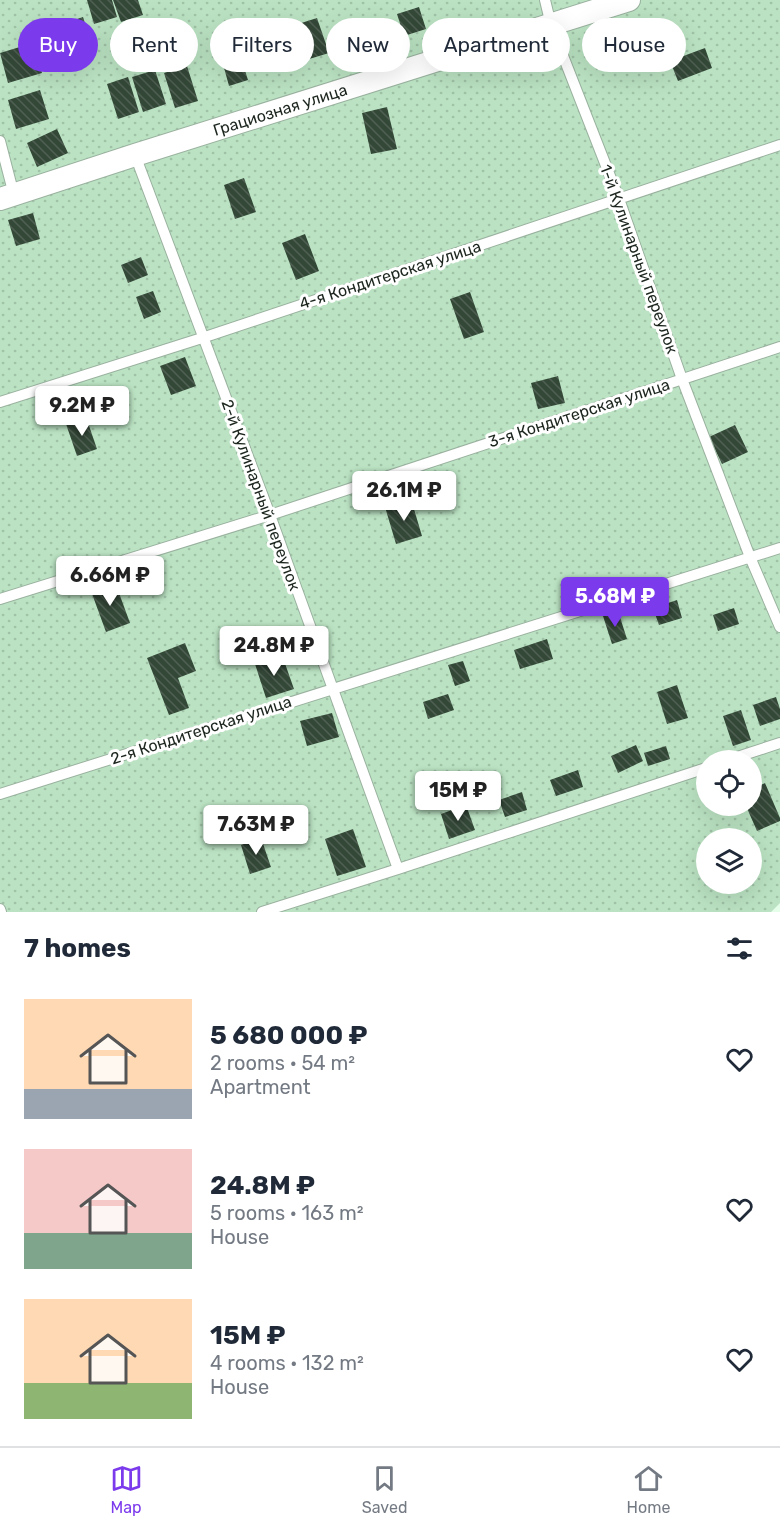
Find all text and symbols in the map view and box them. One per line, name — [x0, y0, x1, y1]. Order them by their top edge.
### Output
chip: Buy — [18, 18, 98, 72]
chip: Rent — [110, 18, 198, 72]
chip: Filters — [210, 18, 314, 72]
chip: New — [326, 18, 410, 72]
chip: Apartment — [422, 18, 570, 72]
chip: House — [582, 18, 686, 72]
street label: Грациозная улица — [211, 80, 350, 139]
street label: 1-й Кулинарный переулок — [596, 162, 682, 356]
street label: 4-я Кондитерская улица — [297, 237, 483, 313]
street label: 3-я Кондитерская улица — [486, 375, 672, 451]
pin: 9.2M ₽ — [33, 386, 131, 437]
text: 9.2M ₽ — [49, 393, 115, 417]
street label: 2-й Кулинарный переулок — [218, 397, 305, 594]
pin: 26.1M ₽ — [349, 471, 459, 522]
text: 26.1M ₽ — [366, 478, 442, 502]
pin: 6.66M ₽ — [55, 556, 165, 607]
text: 6.66M ₽ — [70, 563, 150, 587]
pin: 5.68M ₽ — [560, 577, 670, 628]
text: 5.68M ₽ — [575, 584, 655, 608]
pin: 24.8M ₽ — [219, 626, 329, 677]
text: 24.8M ₽ — [234, 633, 314, 657]
street label: 2-я Кондитерская улица — [108, 692, 294, 768]
map controls — [696, 750, 762, 894]
button: locate — [696, 750, 762, 816]
pin: 15M ₽ — [416, 771, 500, 822]
text: 15M ₽ — [429, 778, 487, 802]
pin: 7.63M ₽ — [201, 805, 311, 856]
text: 7.63M ₽ — [217, 812, 295, 836]
button: layers — [696, 828, 762, 894]
icon: filters — [723, 932, 756, 965]
text: 7 homes — [24, 933, 131, 964]
text: 5 680 000 ₽ — [210, 1020, 367, 1051]
icon: home — [72, 1023, 144, 1095]
icon: heart — [723, 1043, 756, 1076]
text: 2 rooms · 54 m² — [210, 1051, 355, 1075]
text: Apartment — [210, 1075, 311, 1099]
text: 24.8M ₽ — [210, 1170, 315, 1201]
icon: home — [72, 1173, 144, 1245]
icon: heart — [723, 1193, 756, 1226]
text: 5 rooms · 163 m² — [210, 1201, 364, 1225]
text: House — [210, 1225, 269, 1249]
text: 15M ₽ — [210, 1320, 286, 1351]
icon: home — [72, 1323, 144, 1395]
icon: heart — [723, 1343, 756, 1376]
text: 4 rooms · 132 m² — [210, 1351, 364, 1375]
text: House — [210, 1375, 269, 1399]
tab: Map — [110, 1462, 143, 1517]
tab: Saved — [362, 1462, 407, 1517]
tab: Home — [627, 1462, 670, 1517]

